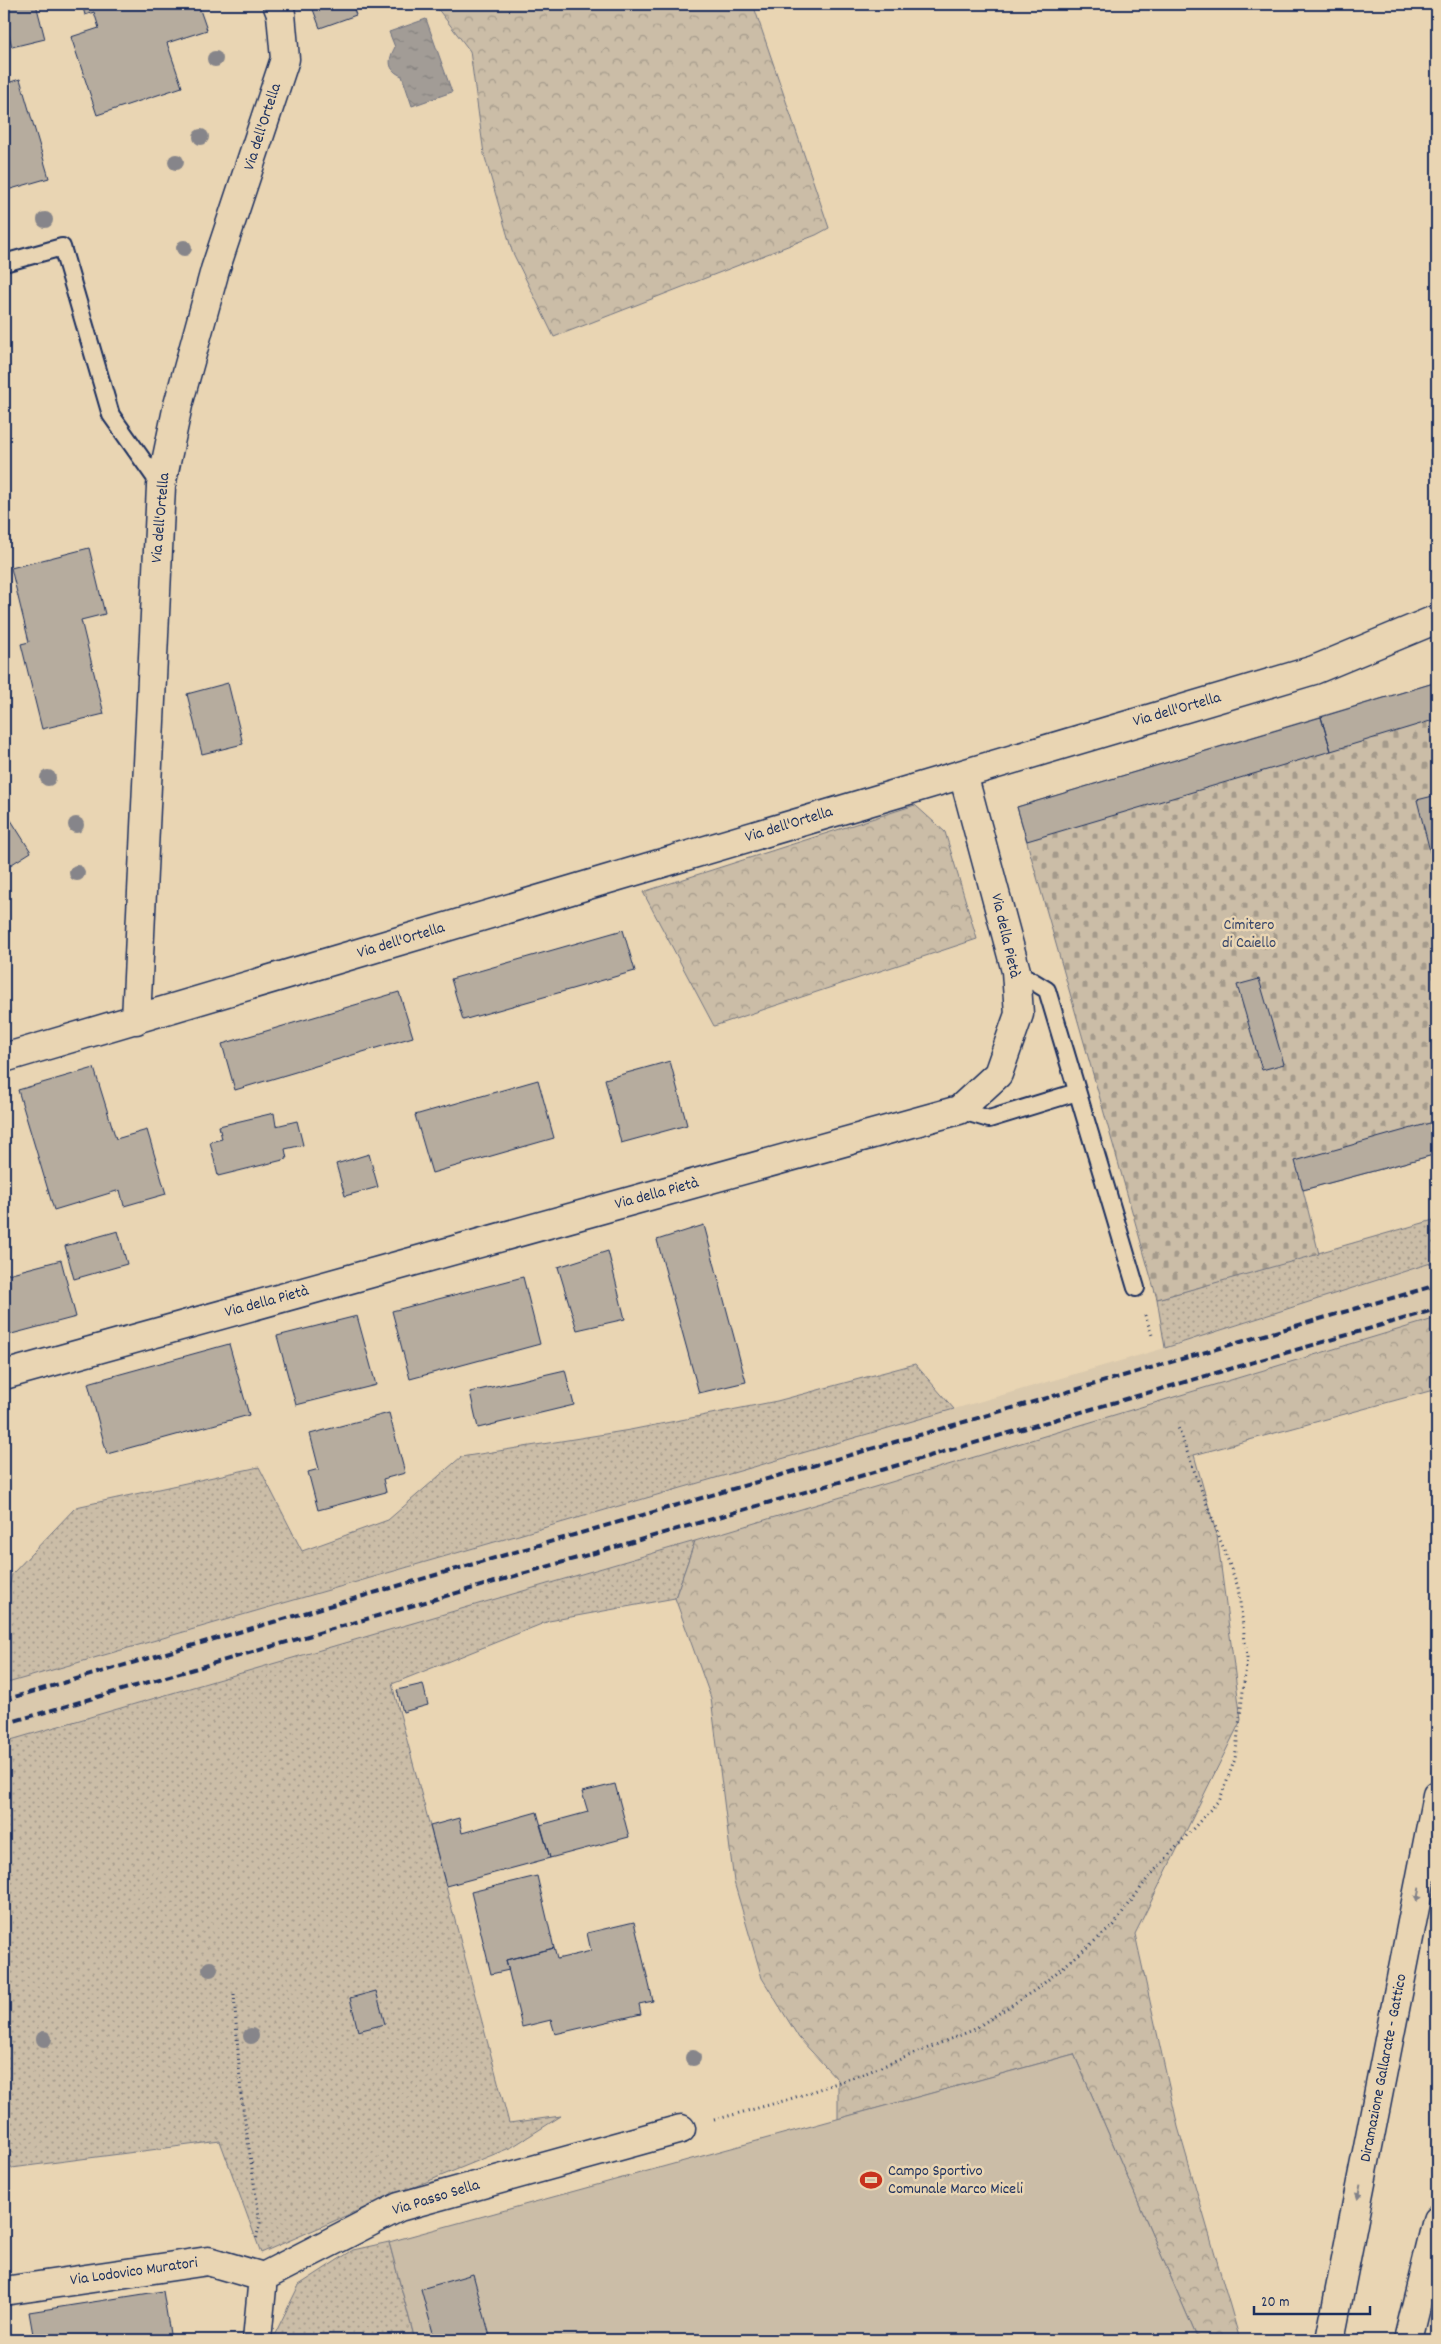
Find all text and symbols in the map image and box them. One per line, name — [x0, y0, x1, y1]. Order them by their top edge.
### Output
street label: Via dell'Ortella — [238, 80, 288, 173]
street label: Via dell'Ortella — [146, 472, 176, 564]
street label: Via dell'Ortella — [1130, 686, 1224, 733]
street label: Via dell'Ortella — [742, 801, 836, 849]
street label: Via della Pietà — [984, 891, 1026, 981]
park label: Cimitero di Caiello — [1222, 914, 1276, 955]
street label: Via dell'Ortella — [354, 917, 448, 965]
street label: Via della Pietà — [612, 1172, 702, 1216]
street label: Via della Pietà — [222, 1280, 312, 1324]
one-way arrow — [1413, 1887, 1421, 1903]
street label: Diramazione Gallarate - Gattico — [1354, 1972, 1414, 2164]
place label: Campo Sportivo Comunale Marco Miceli — [888, 2160, 1023, 2201]
sports icon: Campo Sportivo Comunale Marco Miceli — [858, 2167, 884, 2193]
street label: Via Passo Sella — [390, 2174, 483, 2222]
one-way arrow — [1355, 2184, 1363, 2200]
street label: Via Lodovico Muratori — [69, 2252, 199, 2292]
scale bar — [1254, 2284, 1370, 2316]
text: 20 m — [1261, 2292, 1289, 2314]

